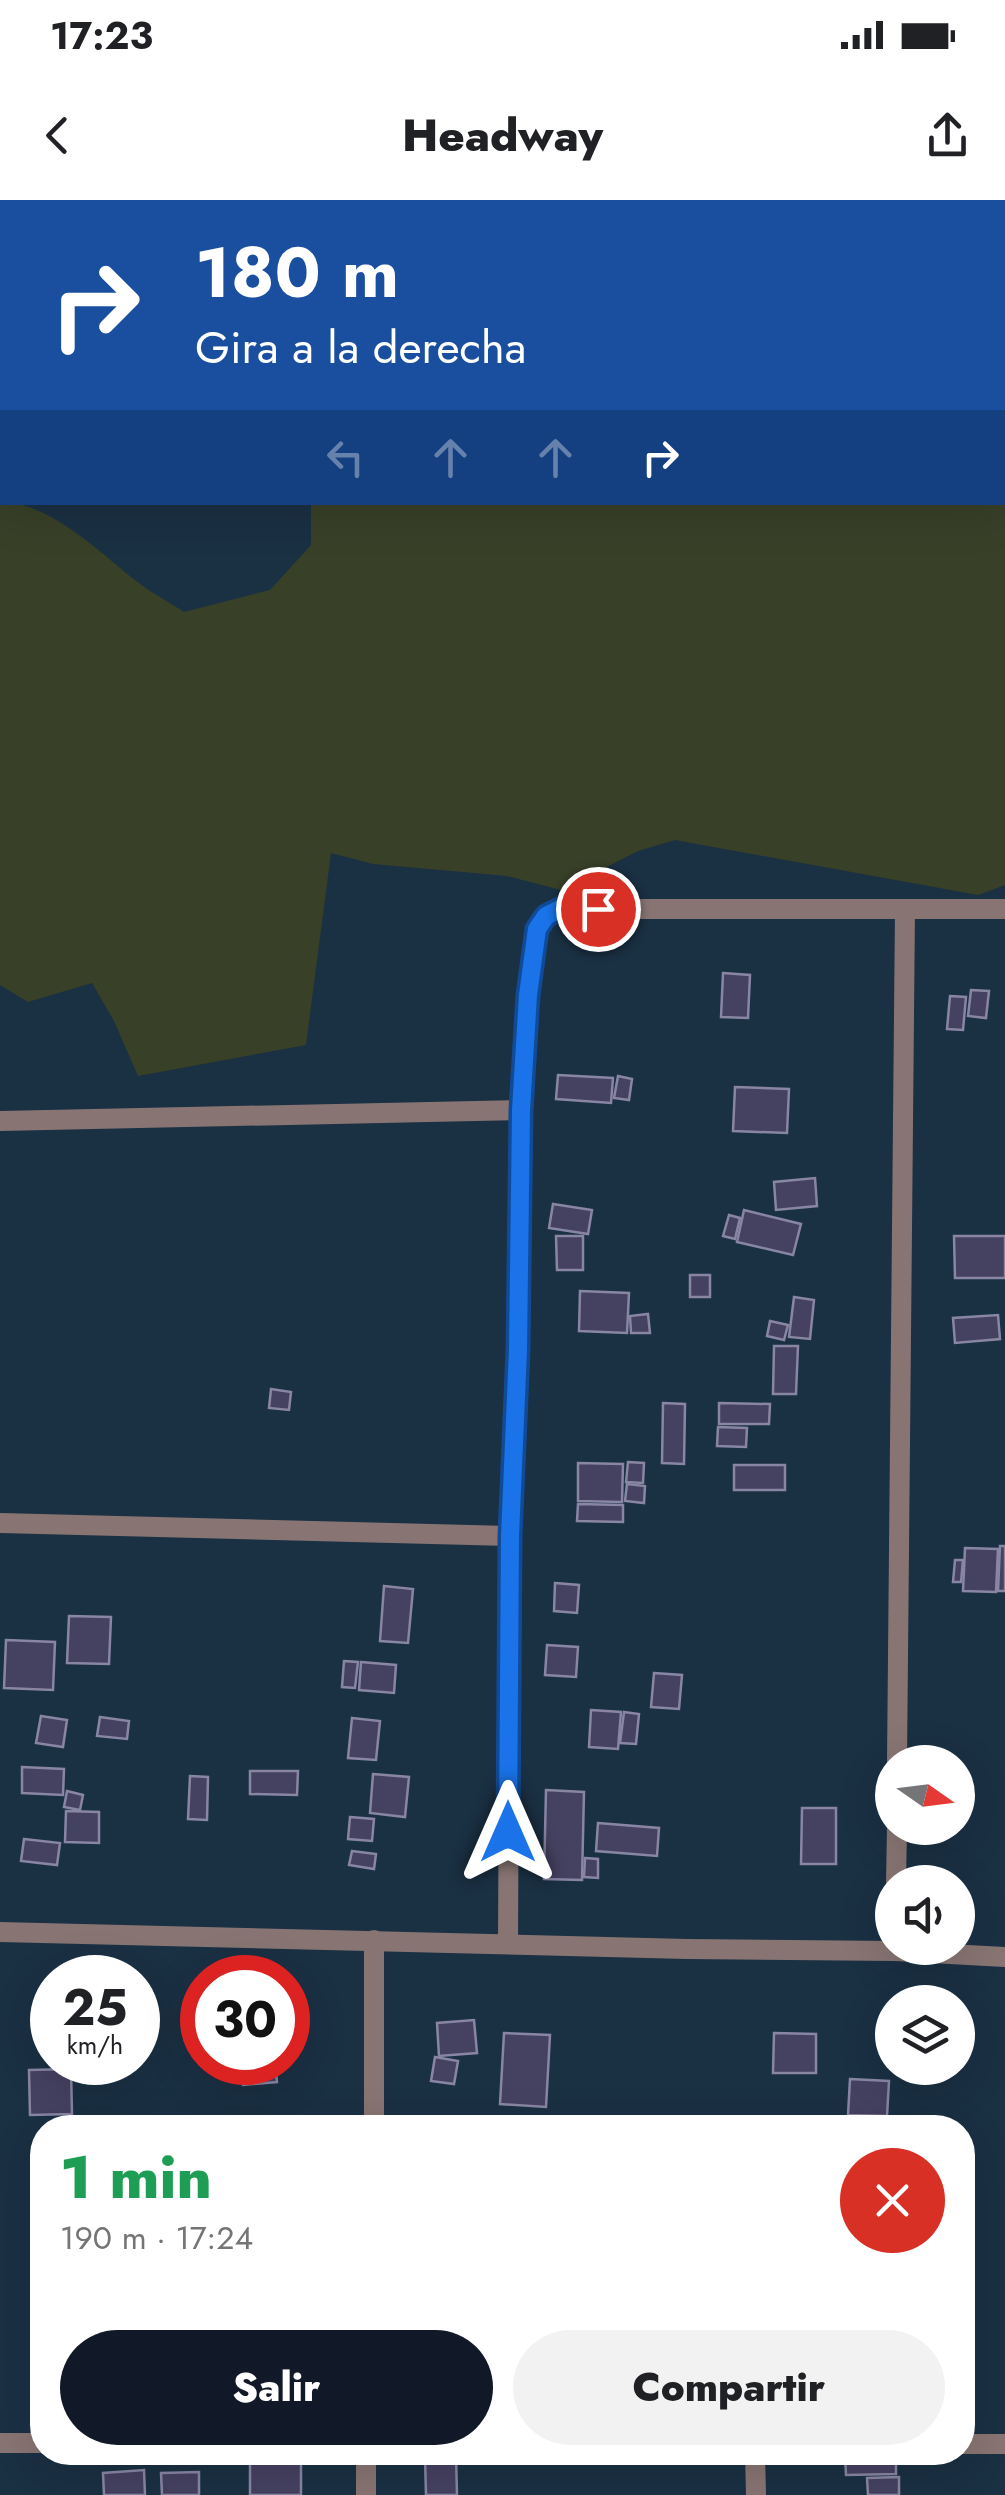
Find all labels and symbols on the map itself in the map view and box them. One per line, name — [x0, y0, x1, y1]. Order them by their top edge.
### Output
pin — [556, 867, 641, 952]
north arrow — [875, 1745, 975, 1845]
position arrow — [456, 1780, 560, 1884]
speed limit sign: 30 — [180, 1955, 310, 2085]

